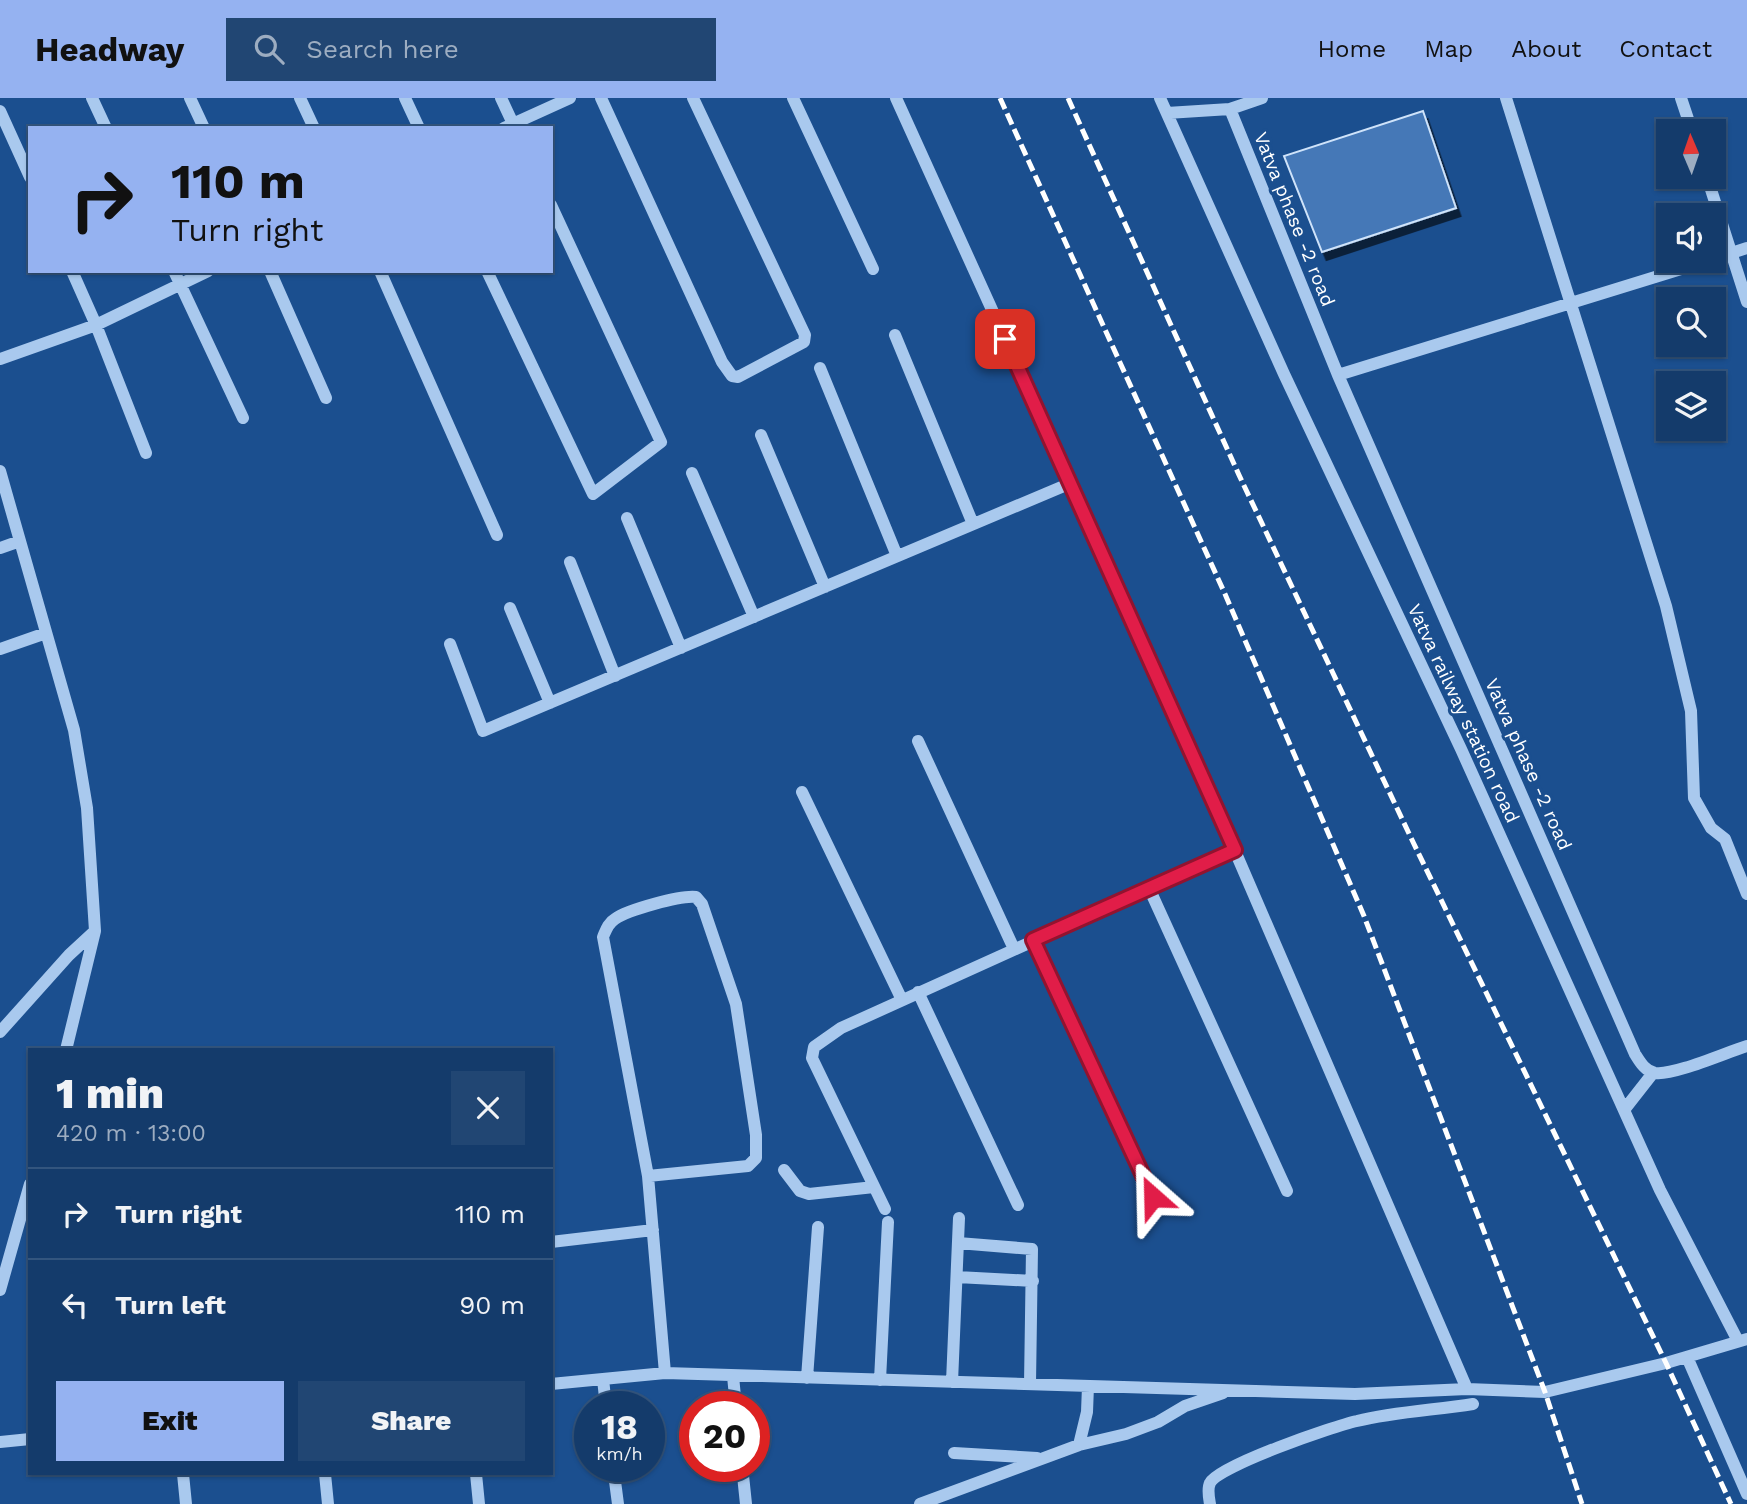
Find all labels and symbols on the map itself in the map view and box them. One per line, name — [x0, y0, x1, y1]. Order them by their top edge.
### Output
north arrow — [1656, 119, 1726, 189]
street label: Vatva phase -2 road — [1249, 129, 1340, 310]
pin — [975, 309, 1035, 369]
street label: Vatva railway station road — [1403, 600, 1524, 826]
street label: Vatva phase -2 road — [1480, 675, 1577, 854]
position arrow — [1116, 1160, 1190, 1234]
speed limit sign: 20 — [679, 1391, 770, 1482]

